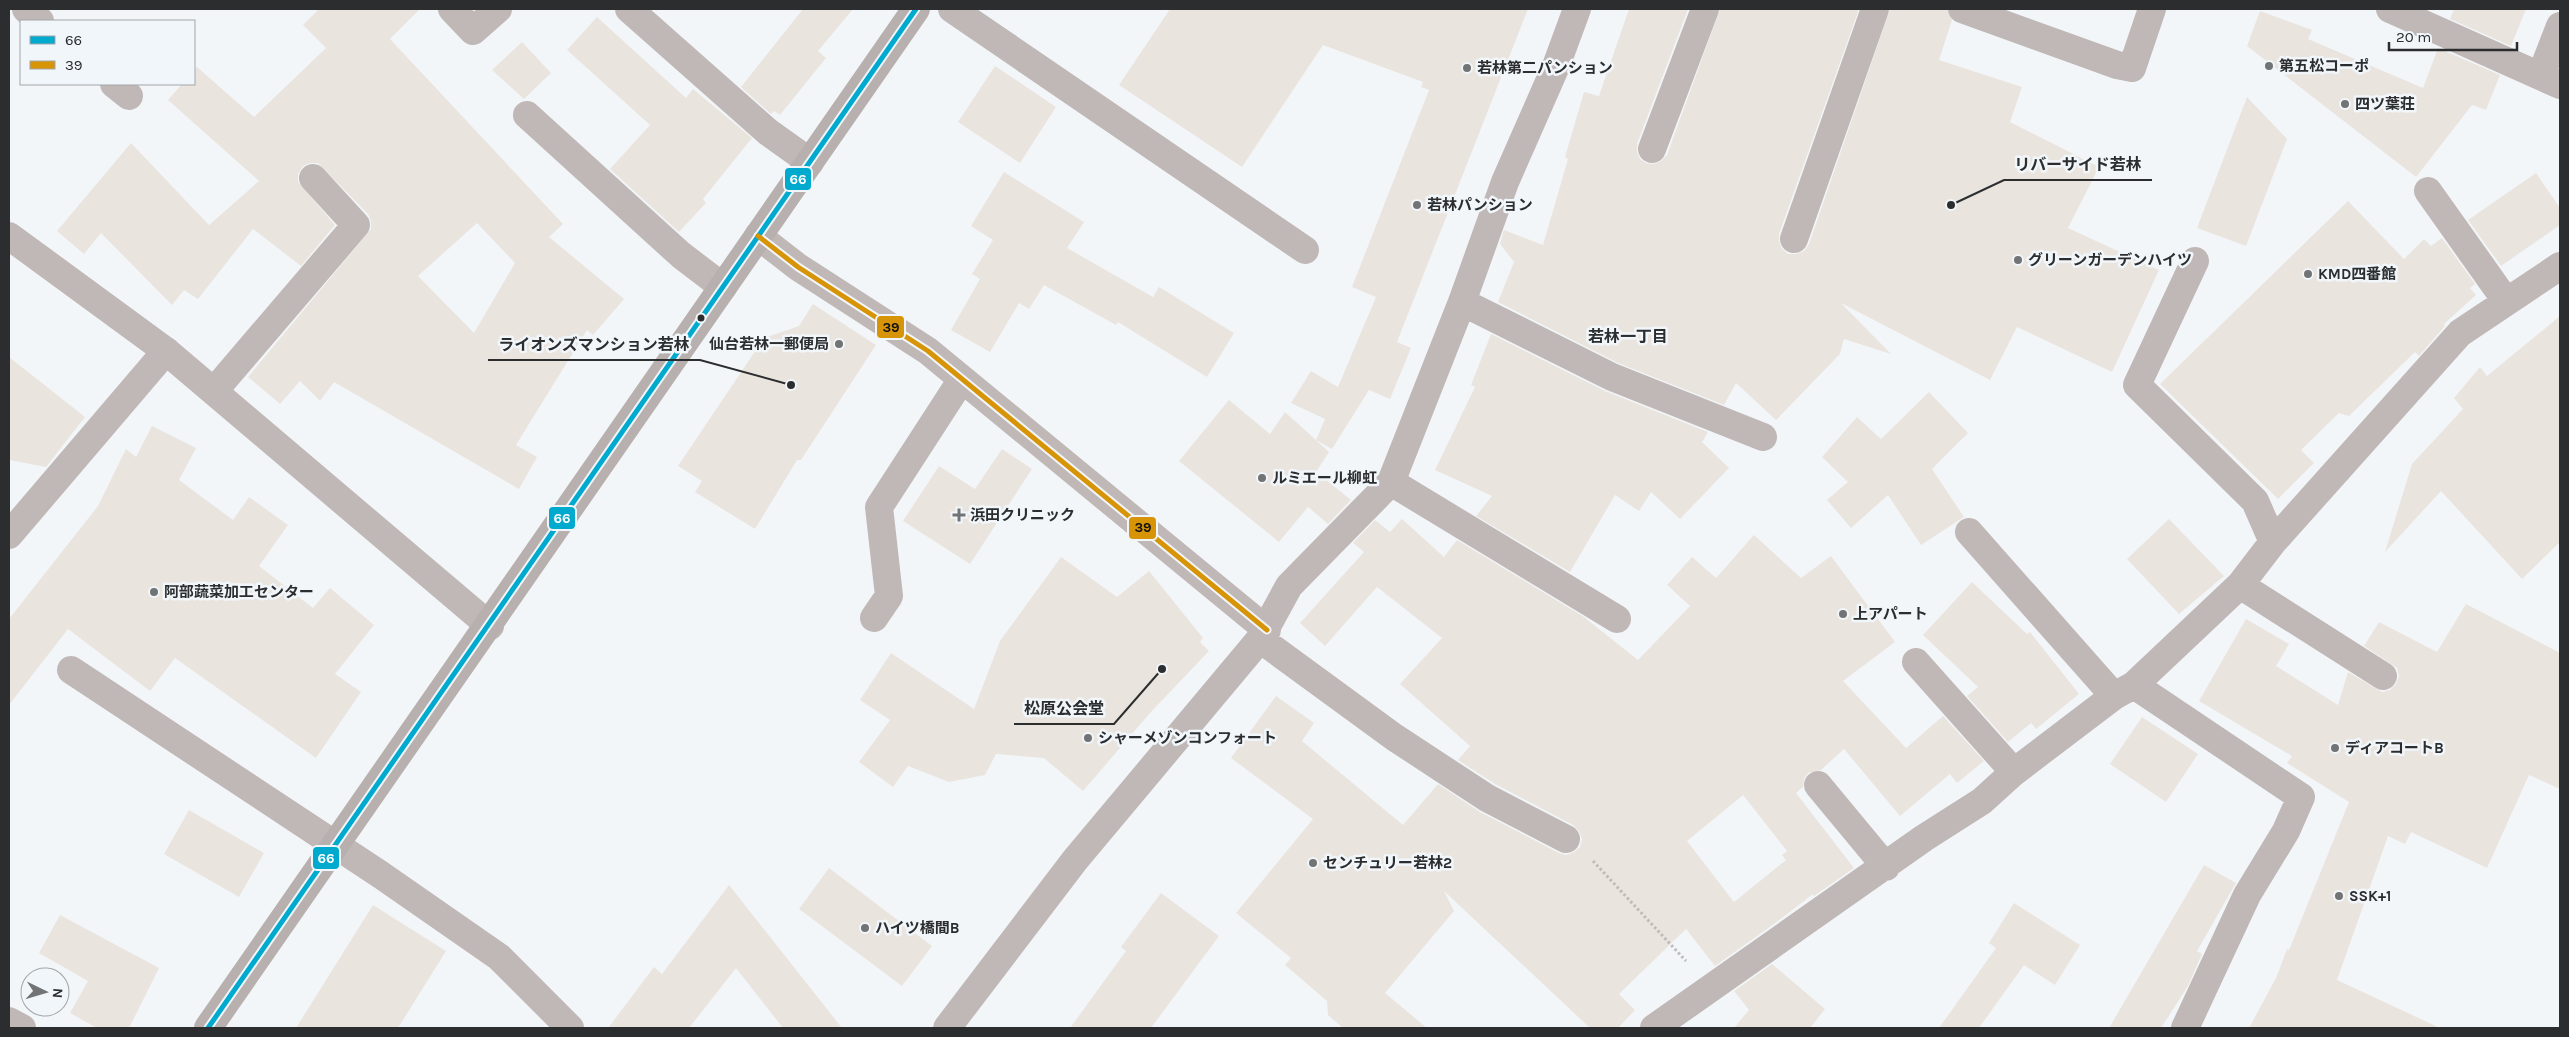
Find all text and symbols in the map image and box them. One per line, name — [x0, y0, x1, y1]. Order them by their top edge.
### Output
legend — [20, 20, 195, 85]
scale bar — [2389, 20, 2516, 52]
text: 20 m — [2396, 28, 2431, 46]
text: 66 — [65, 31, 82, 49]
text: 39 — [65, 56, 83, 74]
place label: 第五松コーポ — [2279, 57, 2369, 75]
place label: 若林第二パンション — [1477, 59, 1613, 77]
marker: 第五松コーポ — [2263, 60, 2275, 72]
marker: 若林第二パンション — [1461, 62, 1473, 74]
place label: 四ツ葉荘 — [2355, 95, 2415, 113]
marker: 四ツ葉荘 — [2339, 98, 2351, 110]
callout: リバーサイド若林 — [2004, 149, 2152, 180]
text: リバーサイド若林 — [2014, 155, 2142, 174]
line badge: 66 — [784, 167, 812, 191]
text: 66 — [790, 171, 807, 188]
place label: 若林パンション — [1427, 196, 1533, 214]
marker: 若林パンション — [1411, 199, 1423, 211]
place label: グリーンガーデンハイツ — [2028, 251, 2192, 269]
marker: グリーンガーデンハイツ — [2012, 254, 2024, 266]
place label: KMD四番館 — [2318, 265, 2396, 283]
marker: KMD四番館 — [2302, 268, 2314, 280]
unlabelled marker — [696, 313, 706, 323]
line badge: 39 — [876, 315, 905, 339]
text: 39 — [882, 319, 900, 336]
district label: 若林一丁目 — [1588, 327, 1668, 346]
callout: ライオンズマンション若林 — [488, 329, 700, 360]
text: ライオンズマンション若林 — [498, 335, 690, 354]
place label: 仙台若林一郵便局 — [709, 335, 829, 353]
marker: 仙台若林一郵便局 — [833, 338, 845, 350]
place label: ルミエール柳虹 — [1272, 469, 1377, 487]
marker: ルミエール柳虹 — [1256, 472, 1268, 484]
line badge: 66 — [548, 506, 576, 530]
place label: 浜田クリニック — [970, 506, 1075, 524]
marker: 浜田クリニック — [952, 508, 966, 522]
text: 66 — [554, 510, 571, 527]
line badge: 39 — [1128, 516, 1157, 540]
text: 39 — [1134, 519, 1152, 536]
place label: 阿部蔬菜加工センター — [164, 583, 314, 601]
marker: 阿部蔬菜加工センター — [148, 586, 160, 598]
place label: 上アパート — [1853, 605, 1928, 623]
marker: 上アパート — [1837, 608, 1849, 620]
callout: 松原公会堂 — [1014, 693, 1114, 724]
text: 松原公会堂 — [1024, 699, 1104, 718]
place label: シャーメゾンコンフォート — [1098, 729, 1277, 747]
marker: シャーメゾンコンフォート — [1082, 732, 1094, 744]
place label: ディアコートB — [2345, 739, 2444, 757]
marker: ディアコートB — [2329, 742, 2341, 754]
line badge: 66 — [312, 846, 340, 870]
text: 66 — [318, 850, 335, 867]
place label: センチュリー若林2 — [1323, 854, 1452, 872]
marker: センチュリー若林2 — [1307, 857, 1319, 869]
place label: SSK+1 — [2349, 887, 2391, 905]
marker: SSK+1 — [2333, 890, 2345, 902]
place label: ハイツ橋間B — [875, 919, 959, 937]
marker: ハイツ橋間B — [859, 922, 871, 934]
north arrow — [20, 967, 70, 1017]
text: N — [49, 987, 66, 999]

